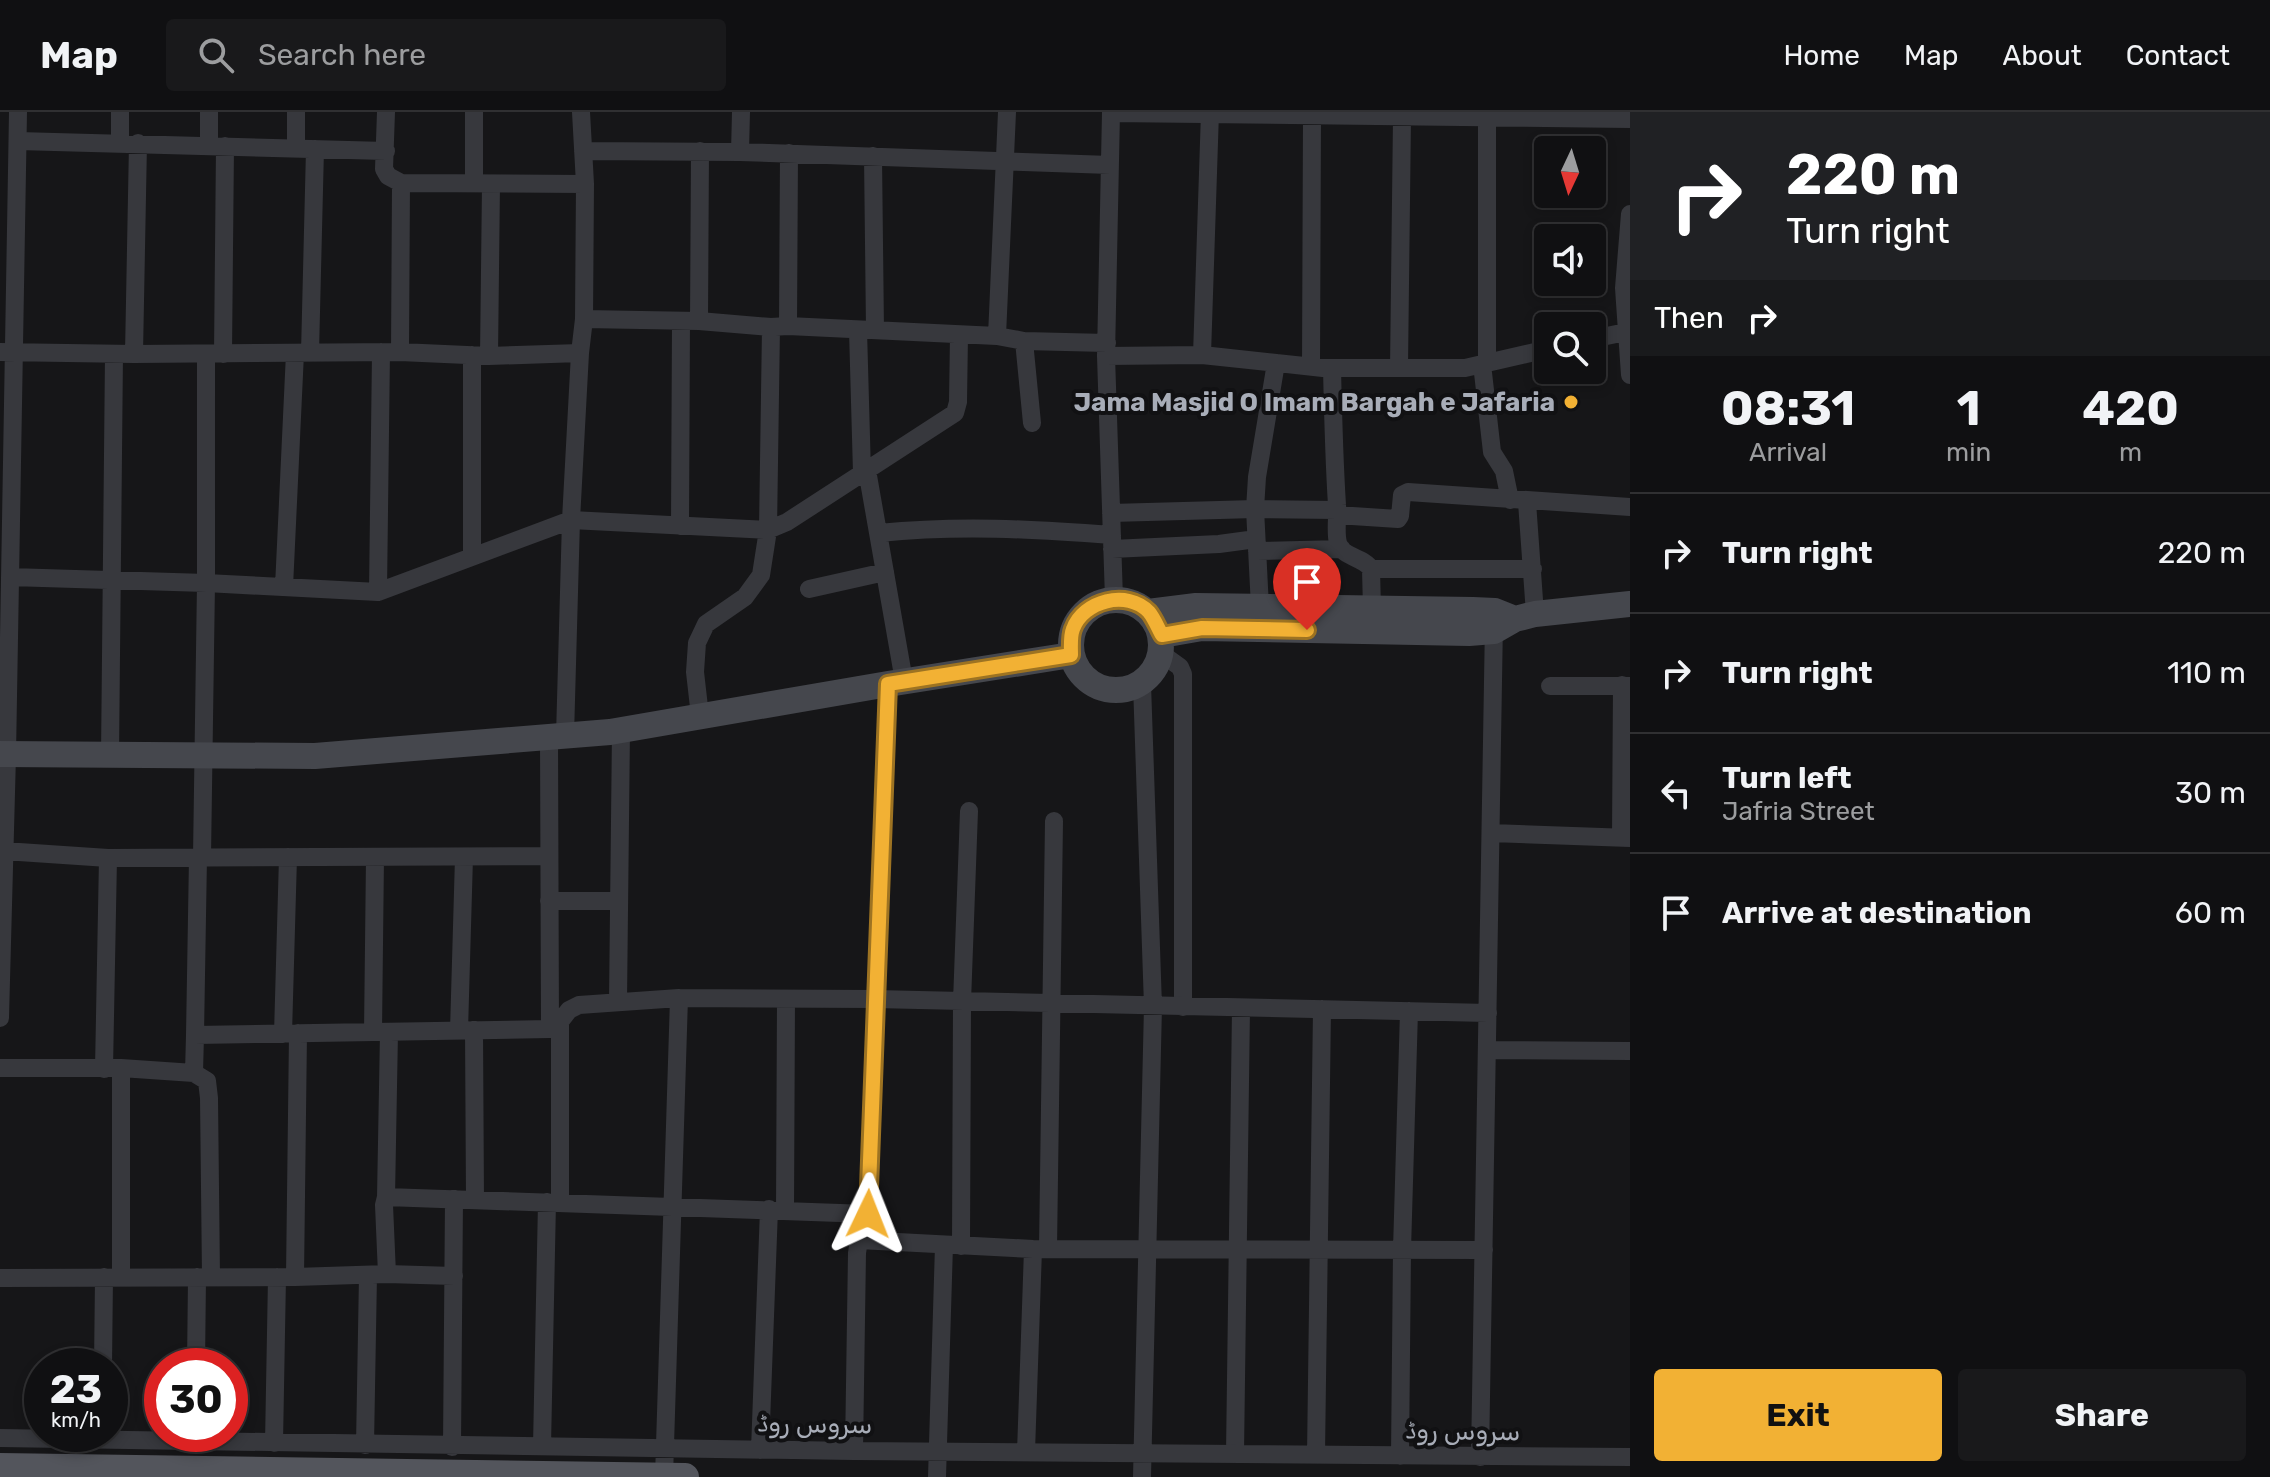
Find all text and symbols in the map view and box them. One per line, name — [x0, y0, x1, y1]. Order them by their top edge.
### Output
search box — [166, 19, 726, 91]
text: Map — [40, 32, 118, 78]
icon: search — [194, 33, 238, 77]
text: Search here — [258, 37, 426, 73]
text: Home — [1783, 39, 1860, 72]
text: Map — [1904, 39, 1958, 72]
text: About — [2002, 39, 2082, 72]
text: Contact — [2126, 39, 2230, 72]
north arrow — [1534, 136, 1606, 208]
map controls — [1534, 136, 1606, 384]
text: 220 m — [1786, 142, 1960, 208]
icon: right — [1654, 144, 1758, 248]
text: Turn right — [1786, 209, 1950, 252]
button: sound — [1534, 224, 1606, 296]
icon: right — [1740, 296, 1784, 340]
text: Then — [1654, 300, 1724, 336]
button: search — [1534, 312, 1606, 384]
text: 08:31 — [1721, 380, 1855, 437]
text: 1 — [1957, 380, 1981, 437]
text: 420 — [2082, 380, 2179, 437]
place label: Jama Masjid O Imam Bargah e Jafaria — [1074, 387, 1555, 418]
marker: Jama Masjid O Imam Bargah e Jafaria — [1562, 393, 1580, 411]
text: Arrival — [1749, 437, 1827, 468]
text: min — [1946, 437, 1991, 468]
text: m — [2119, 437, 2142, 468]
icon: right — [1654, 531, 1698, 575]
text: Turn right — [1722, 535, 1873, 571]
text: 220 m — [2158, 535, 2246, 571]
pin — [1273, 548, 1341, 630]
icon: arrive — [1285, 560, 1329, 604]
icon: right — [1654, 651, 1698, 695]
text: Turn right — [1722, 655, 1873, 691]
text: 110 m — [2167, 655, 2246, 691]
text: Turn left — [1722, 760, 1852, 796]
icon: left — [1654, 771, 1698, 815]
text: 30 m — [2175, 775, 2246, 811]
text: Jafria Street — [1722, 796, 1875, 827]
icon: arrive — [1654, 891, 1698, 935]
text: Arrive at destination — [1722, 895, 2032, 931]
text: 60 m — [2175, 895, 2246, 931]
position arrow — [826, 1172, 910, 1256]
speed limit sign: 30 — [144, 1348, 248, 1452]
text: 23 — [50, 1366, 102, 1413]
button: Exit — [1654, 1369, 1942, 1461]
button: Share — [1958, 1369, 2246, 1461]
text: km/h — [51, 1408, 101, 1432]
street label: سروس روڈ — [757, 1408, 873, 1440]
street label: سروس روڈ — [1405, 1415, 1521, 1447]

